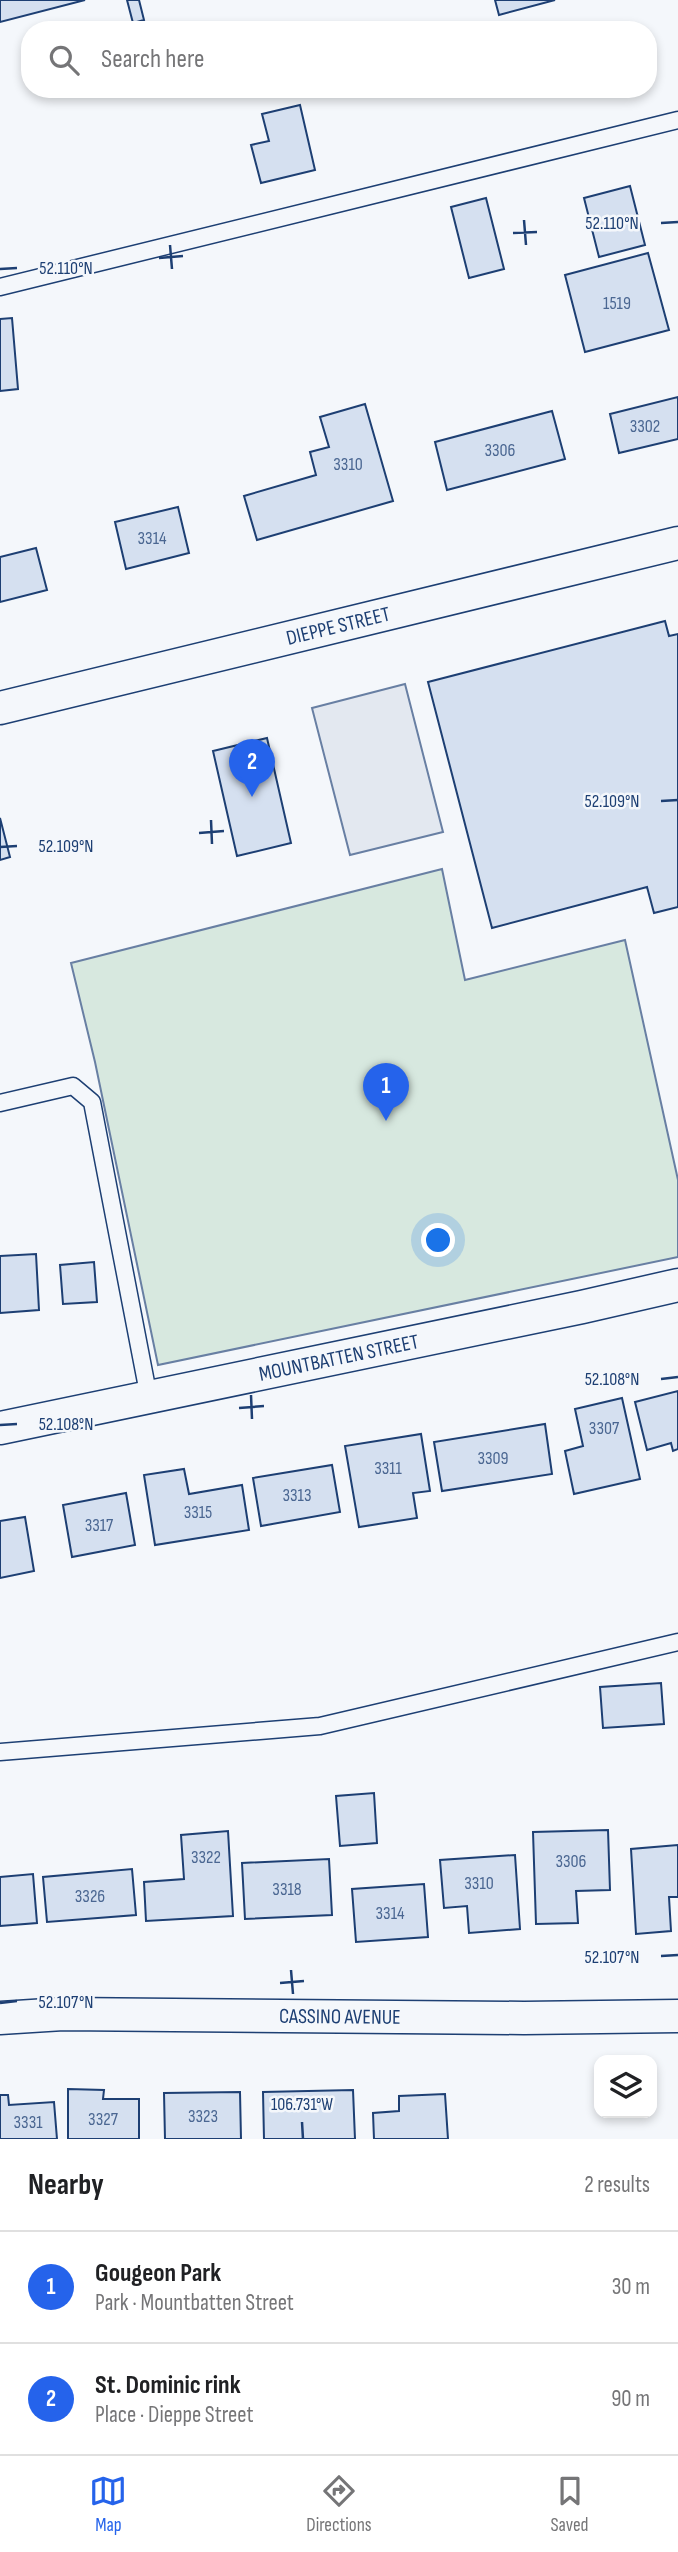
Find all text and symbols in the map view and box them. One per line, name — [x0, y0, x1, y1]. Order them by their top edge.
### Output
search box — [21, 21, 657, 98]
icon: search — [45, 41, 83, 79]
text: Search here — [101, 44, 204, 75]
text: 52.110°N — [585, 213, 639, 234]
text: 52.110°N — [39, 258, 93, 279]
house number: 1519 — [603, 293, 631, 314]
house number: 3302 — [630, 416, 660, 437]
house number: 3306 — [484, 440, 516, 461]
house number: 3310 — [333, 454, 363, 475]
house number: 3314 — [138, 528, 167, 549]
street label: DIEPPE STREET — [284, 601, 393, 650]
pin: 2 — [229, 739, 275, 797]
text: 52.109°N — [584, 791, 640, 812]
text: 52.109°N — [38, 836, 94, 857]
pin: 1 — [363, 1063, 409, 1121]
your location — [421, 1223, 455, 1257]
street label: MOUNTBATTEN STREET — [257, 1329, 421, 1386]
text: 52.108°N — [585, 1369, 639, 1390]
text: 52.108°N — [39, 1414, 93, 1435]
house number: 3307 — [589, 1418, 620, 1439]
house number: 3309 — [477, 1448, 509, 1469]
house number: 3311 — [374, 1458, 403, 1479]
house number: 3313 — [283, 1485, 311, 1506]
house number: 3315 — [184, 1502, 212, 1523]
house number: 3317 — [85, 1515, 114, 1536]
house number: 3322 — [191, 1847, 221, 1868]
house number: 3306 — [555, 1851, 587, 1872]
house number: 3310 — [464, 1873, 494, 1894]
house number: 3318 — [272, 1879, 302, 1900]
house number: 3326 — [75, 1886, 105, 1907]
house number: 3314 — [376, 1903, 405, 1924]
text: 52.107°N — [585, 1947, 639, 1968]
text: 52.107°N — [39, 1992, 93, 2013]
street label: CASSINO AVENUE — [279, 2003, 401, 2029]
map controls — [594, 2055, 657, 2118]
button: layers — [594, 2055, 657, 2118]
text: 106.731°W — [271, 2094, 333, 2115]
house number: 3323 — [188, 2106, 218, 2127]
house number: 3327 — [88, 2109, 119, 2130]
house number: 3331 — [14, 2112, 43, 2133]
text: Nearby — [28, 2167, 104, 2203]
text: 2 results — [584, 2171, 650, 2199]
text: Gougeon Park — [95, 2258, 221, 2289]
text: 1 — [46, 2273, 56, 2301]
text: 30 m — [612, 2273, 650, 2301]
text: Park · Mountbatten Street — [95, 2289, 294, 2317]
text: St. Dominic rink — [95, 2370, 241, 2401]
text: 2 — [46, 2385, 56, 2413]
text: 90 m — [611, 2385, 650, 2413]
text: Place · Dieppe Street — [95, 2401, 253, 2429]
tab: Map — [89, 2472, 127, 2537]
tab: Directions — [306, 2472, 372, 2537]
tab: Saved — [550, 2472, 589, 2537]

